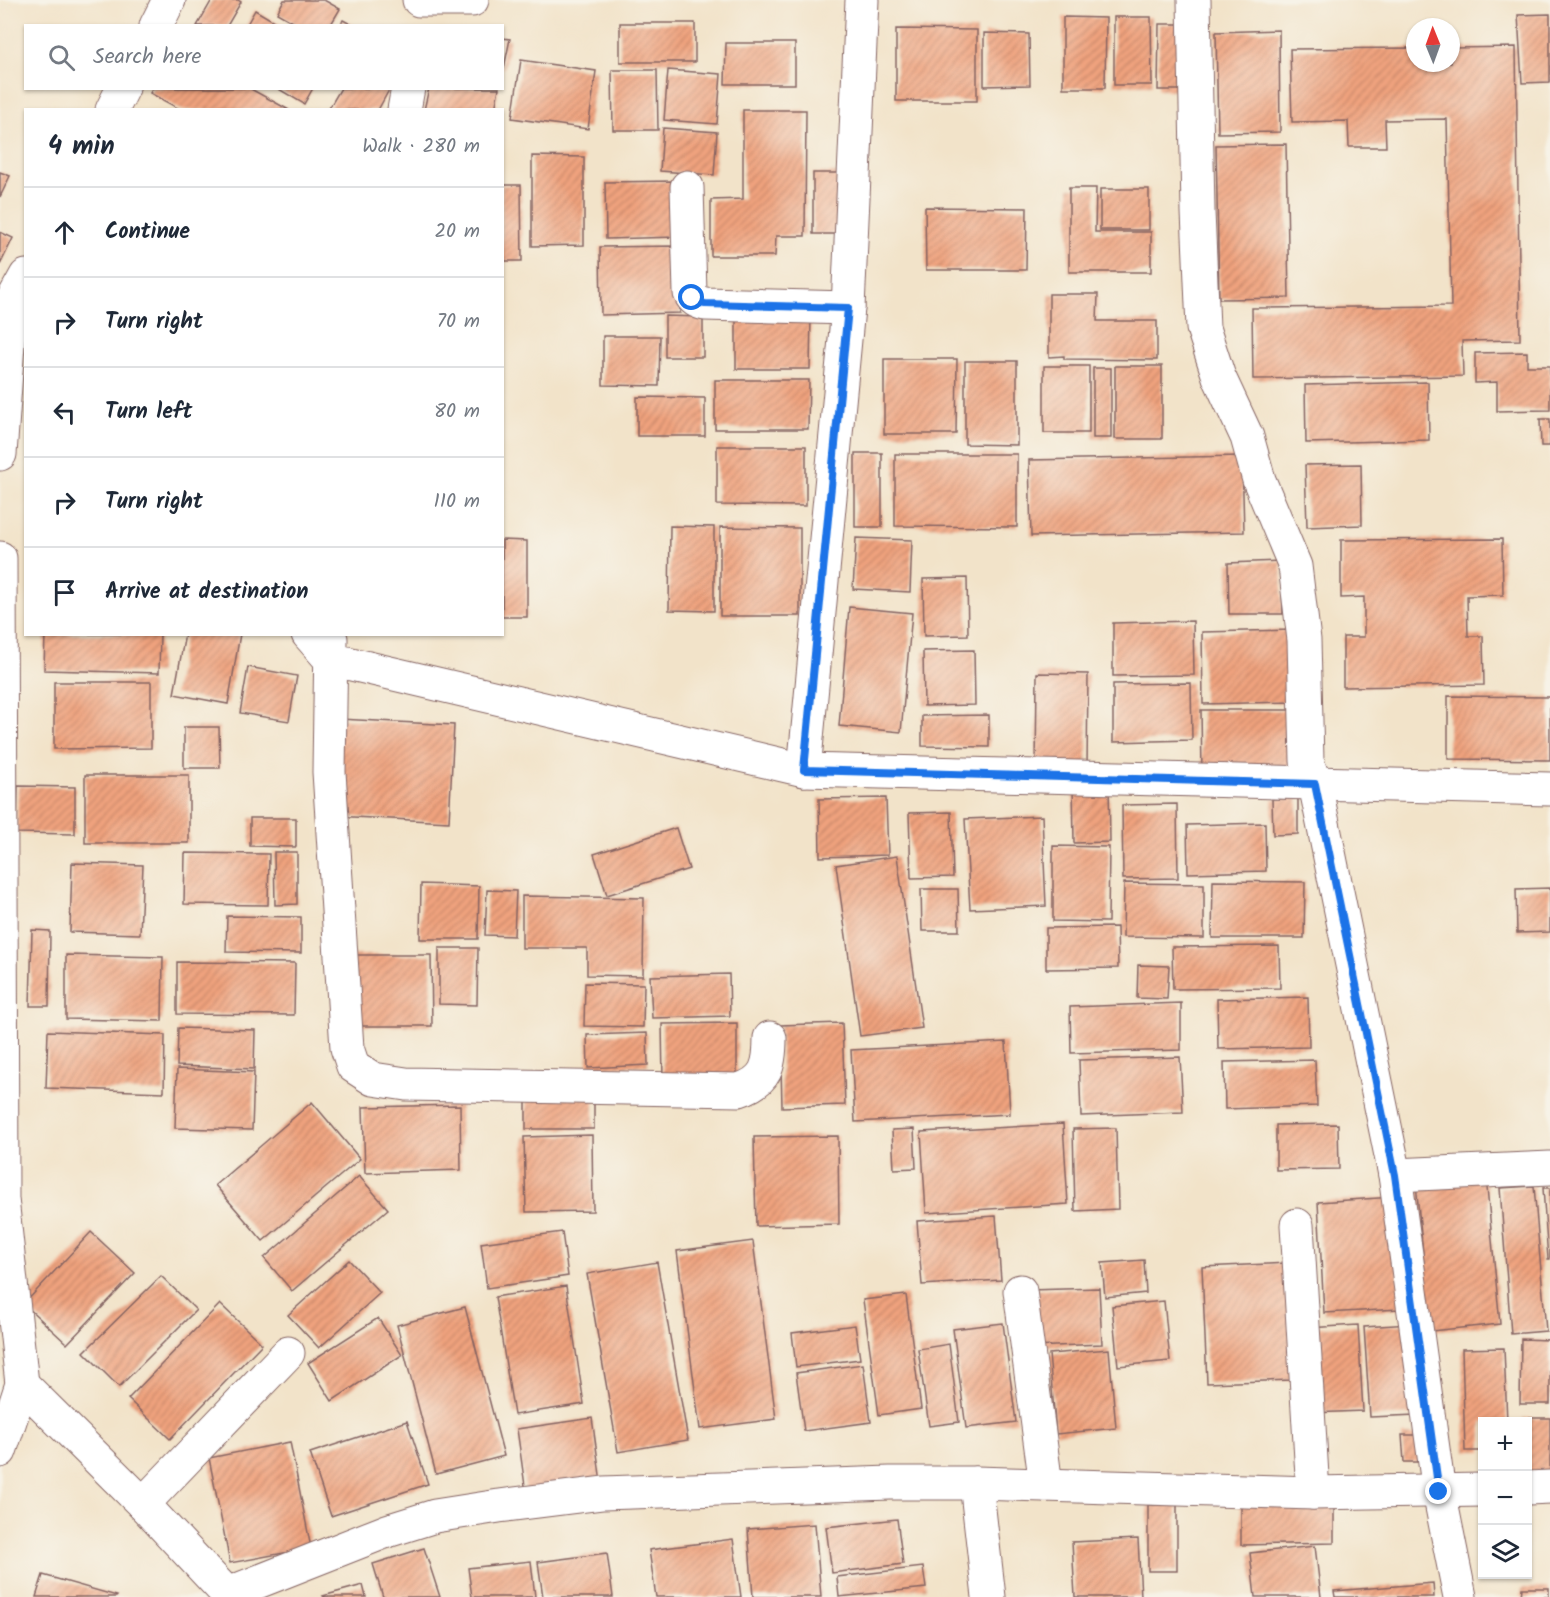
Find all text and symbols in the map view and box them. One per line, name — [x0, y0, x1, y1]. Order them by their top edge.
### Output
north arrow — [1406, 18, 1460, 72]
search box — [24, 24, 504, 90]
text: Search here — [93, 40, 201, 75]
icon: search — [45, 41, 78, 74]
text: 4 min — [48, 126, 115, 168]
text: Walk · 280 m — [362, 131, 480, 163]
text: Continue — [105, 215, 190, 250]
icon: ahead — [48, 216, 81, 249]
text: 20 m — [434, 216, 480, 248]
route start — [678, 284, 704, 310]
text: Turn right — [105, 305, 203, 340]
icon: right — [48, 306, 81, 339]
text: 70 m — [437, 306, 480, 338]
text: Turn left — [105, 395, 192, 430]
icon: left — [48, 396, 81, 429]
text: 80 m — [434, 396, 480, 428]
text: Turn right — [105, 485, 203, 520]
icon: right — [48, 486, 81, 519]
text: 110 m — [434, 486, 480, 518]
text: Arrive at destination — [105, 575, 308, 610]
icon: arrive — [48, 576, 81, 609]
map controls — [1478, 1417, 1532, 1579]
button: + — [1478, 1417, 1532, 1471]
button: − — [1478, 1471, 1532, 1525]
route end — [1425, 1478, 1451, 1504]
button: layers — [1478, 1525, 1532, 1579]

